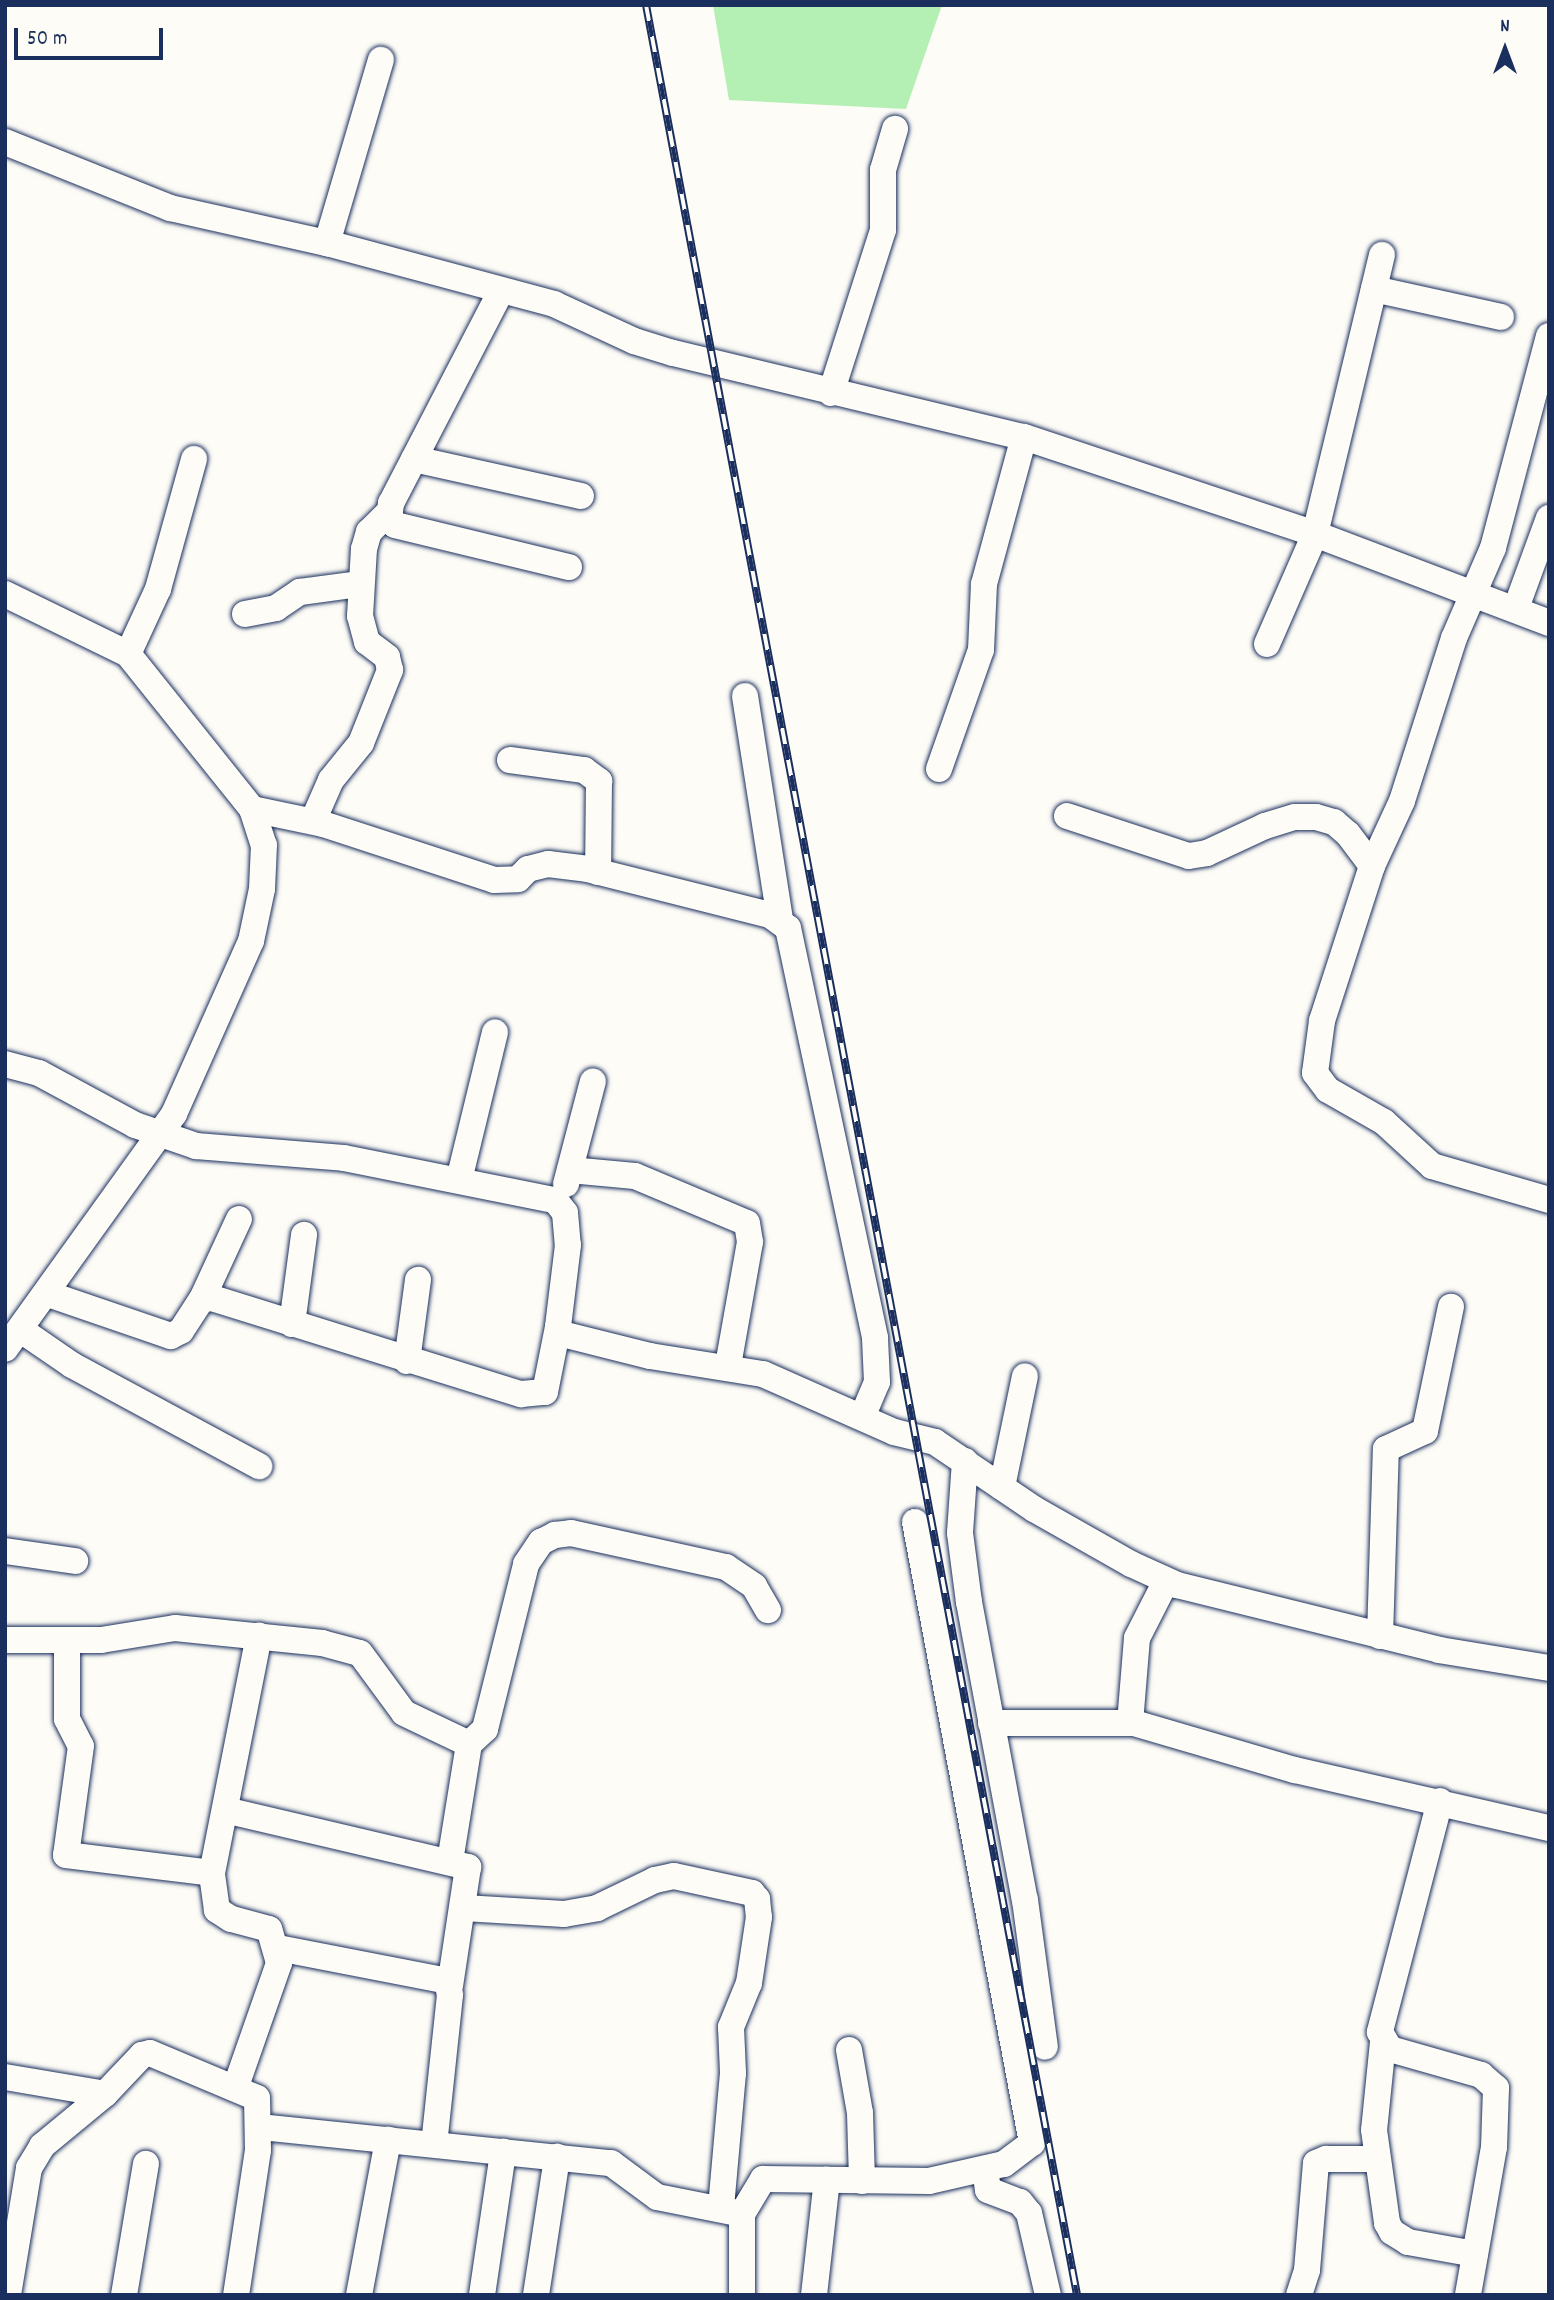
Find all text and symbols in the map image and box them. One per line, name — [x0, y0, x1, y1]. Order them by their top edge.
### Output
scale bar — [18, 14, 166, 58]
north arrow — [1470, 14, 1540, 84]
text: N — [1500, 14, 1510, 41]
text: 50 m — [27, 25, 67, 55]

